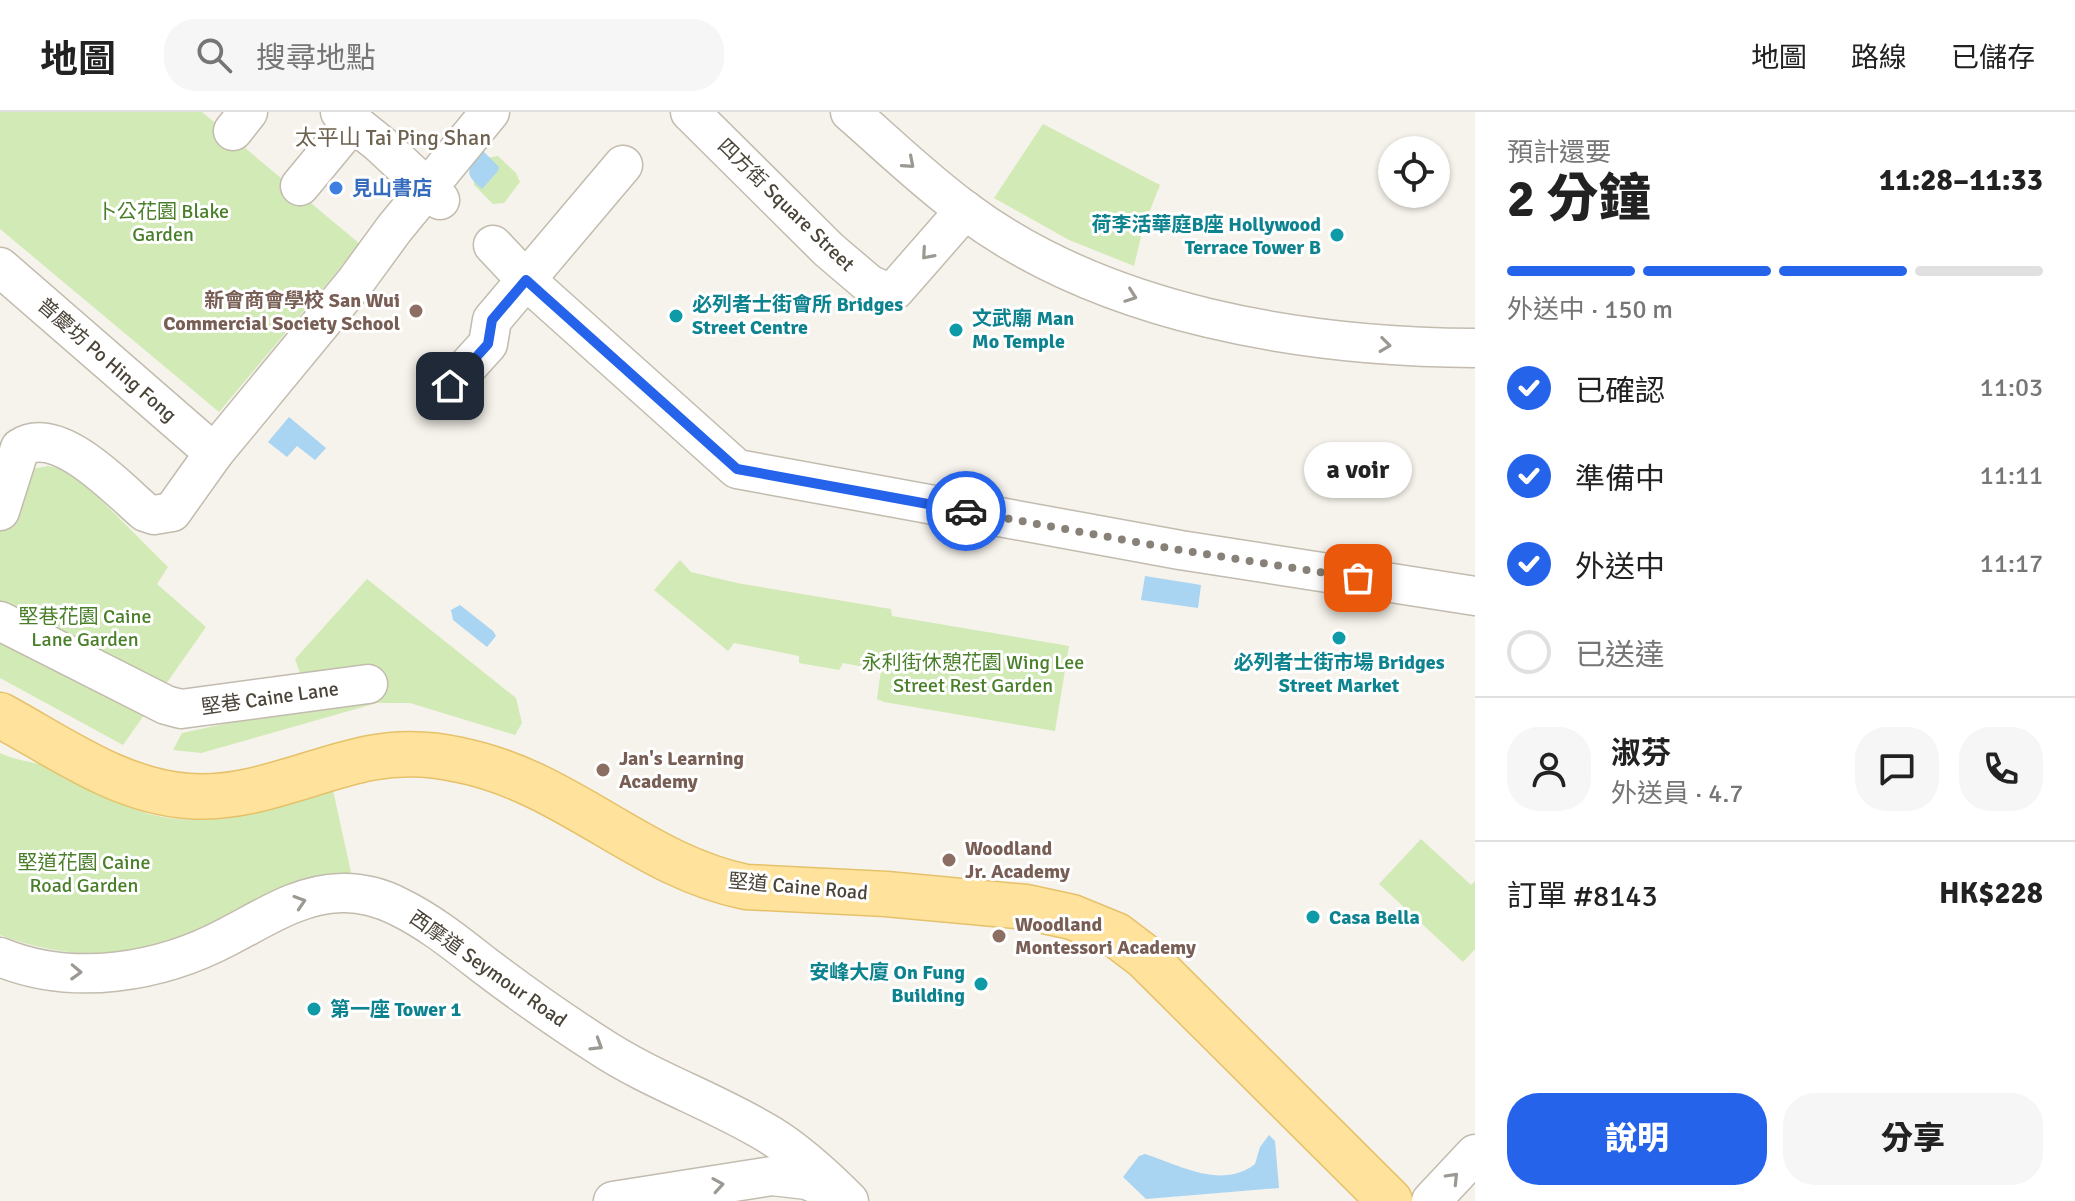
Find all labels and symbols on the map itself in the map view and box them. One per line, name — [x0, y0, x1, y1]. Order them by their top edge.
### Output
district label: 太平山 Tai Ping Shan — [295, 124, 491, 151]
street label: 四方街 Square Street — [712, 133, 860, 277]
one-way arrow — [900, 153, 915, 168]
place label: 見山書店 — [352, 176, 432, 201]
marker: 見山書店 — [327, 179, 345, 197]
park label: 卜公花園 Blake Garden — [97, 199, 229, 247]
place label: 荷李活華庭B座 Hollywood Terrace Tower B — [1092, 212, 1321, 260]
marker: 荷李活華庭B座 Hollywood Terrace Tower B — [1328, 226, 1346, 244]
one-way arrow — [922, 244, 937, 259]
one-way arrow — [1123, 286, 1137, 302]
place label: 新會商會學校 San Wui Commercial Society School — [163, 288, 400, 336]
place label: 必列者士街會所 Bridges Street Centre — [692, 292, 903, 340]
street label: 普慶坊 Po Hing Fong — [32, 293, 182, 427]
marker: 新會商會學校 San Wui Commercial Society School — [407, 302, 425, 320]
place label: 文武廟 Man Mo Temple — [972, 306, 1074, 354]
marker: 必列者士街會所 Bridges Street Centre — [667, 307, 685, 325]
marker: 文武廟 Man Mo Temple — [947, 321, 965, 339]
one-way arrow — [1378, 336, 1392, 353]
pin — [416, 352, 484, 420]
callout: a voir — [1304, 442, 1412, 498]
courier — [926, 471, 1006, 551]
pin — [1324, 544, 1392, 612]
park label: 堅巷花園 Caine Lane Garden — [19, 604, 151, 652]
marker: 必列者士街市場 Bridges Street Market — [1330, 629, 1348, 647]
park label: 永利街休憩花園 Wing Lee Street Rest Garden — [862, 650, 1084, 698]
place label: 必列者士街市場 Bridges Street Market — [1233, 650, 1445, 698]
street label: 堅巷 Caine Lane — [200, 676, 340, 720]
place label: Jan's Learning Academy — [619, 746, 744, 794]
marker: Jan's Learning Academy — [594, 761, 612, 779]
place label: Woodland Jr. Academy — [965, 836, 1070, 884]
park label: 堅道花園 Caine Road Garden — [18, 850, 150, 898]
marker: Woodland Jr. Academy — [940, 851, 958, 869]
street label: 堅道 Caine Road — [727, 868, 869, 906]
one-way arrow — [292, 895, 306, 911]
street label: 西摩道 Seymour Road — [404, 905, 572, 1033]
place label: Casa Bella — [1329, 905, 1420, 930]
marker: Casa Bella — [1304, 908, 1322, 926]
place label: Woodland Montessori Academy — [1015, 912, 1196, 960]
marker: Woodland Montessori Academy — [990, 927, 1008, 945]
place label: 安峰大廈 On Fung Building — [809, 960, 965, 1008]
one-way arrow — [70, 964, 83, 981]
marker: 安峰大廈 On Fung Building — [972, 975, 990, 993]
place label: 第一座 Tower 1 — [330, 997, 462, 1022]
marker: 第一座 Tower 1 — [305, 1000, 323, 1018]
one-way arrow — [588, 1035, 603, 1050]
one-way arrow — [1443, 1172, 1457, 1187]
one-way arrow — [711, 1177, 725, 1194]

